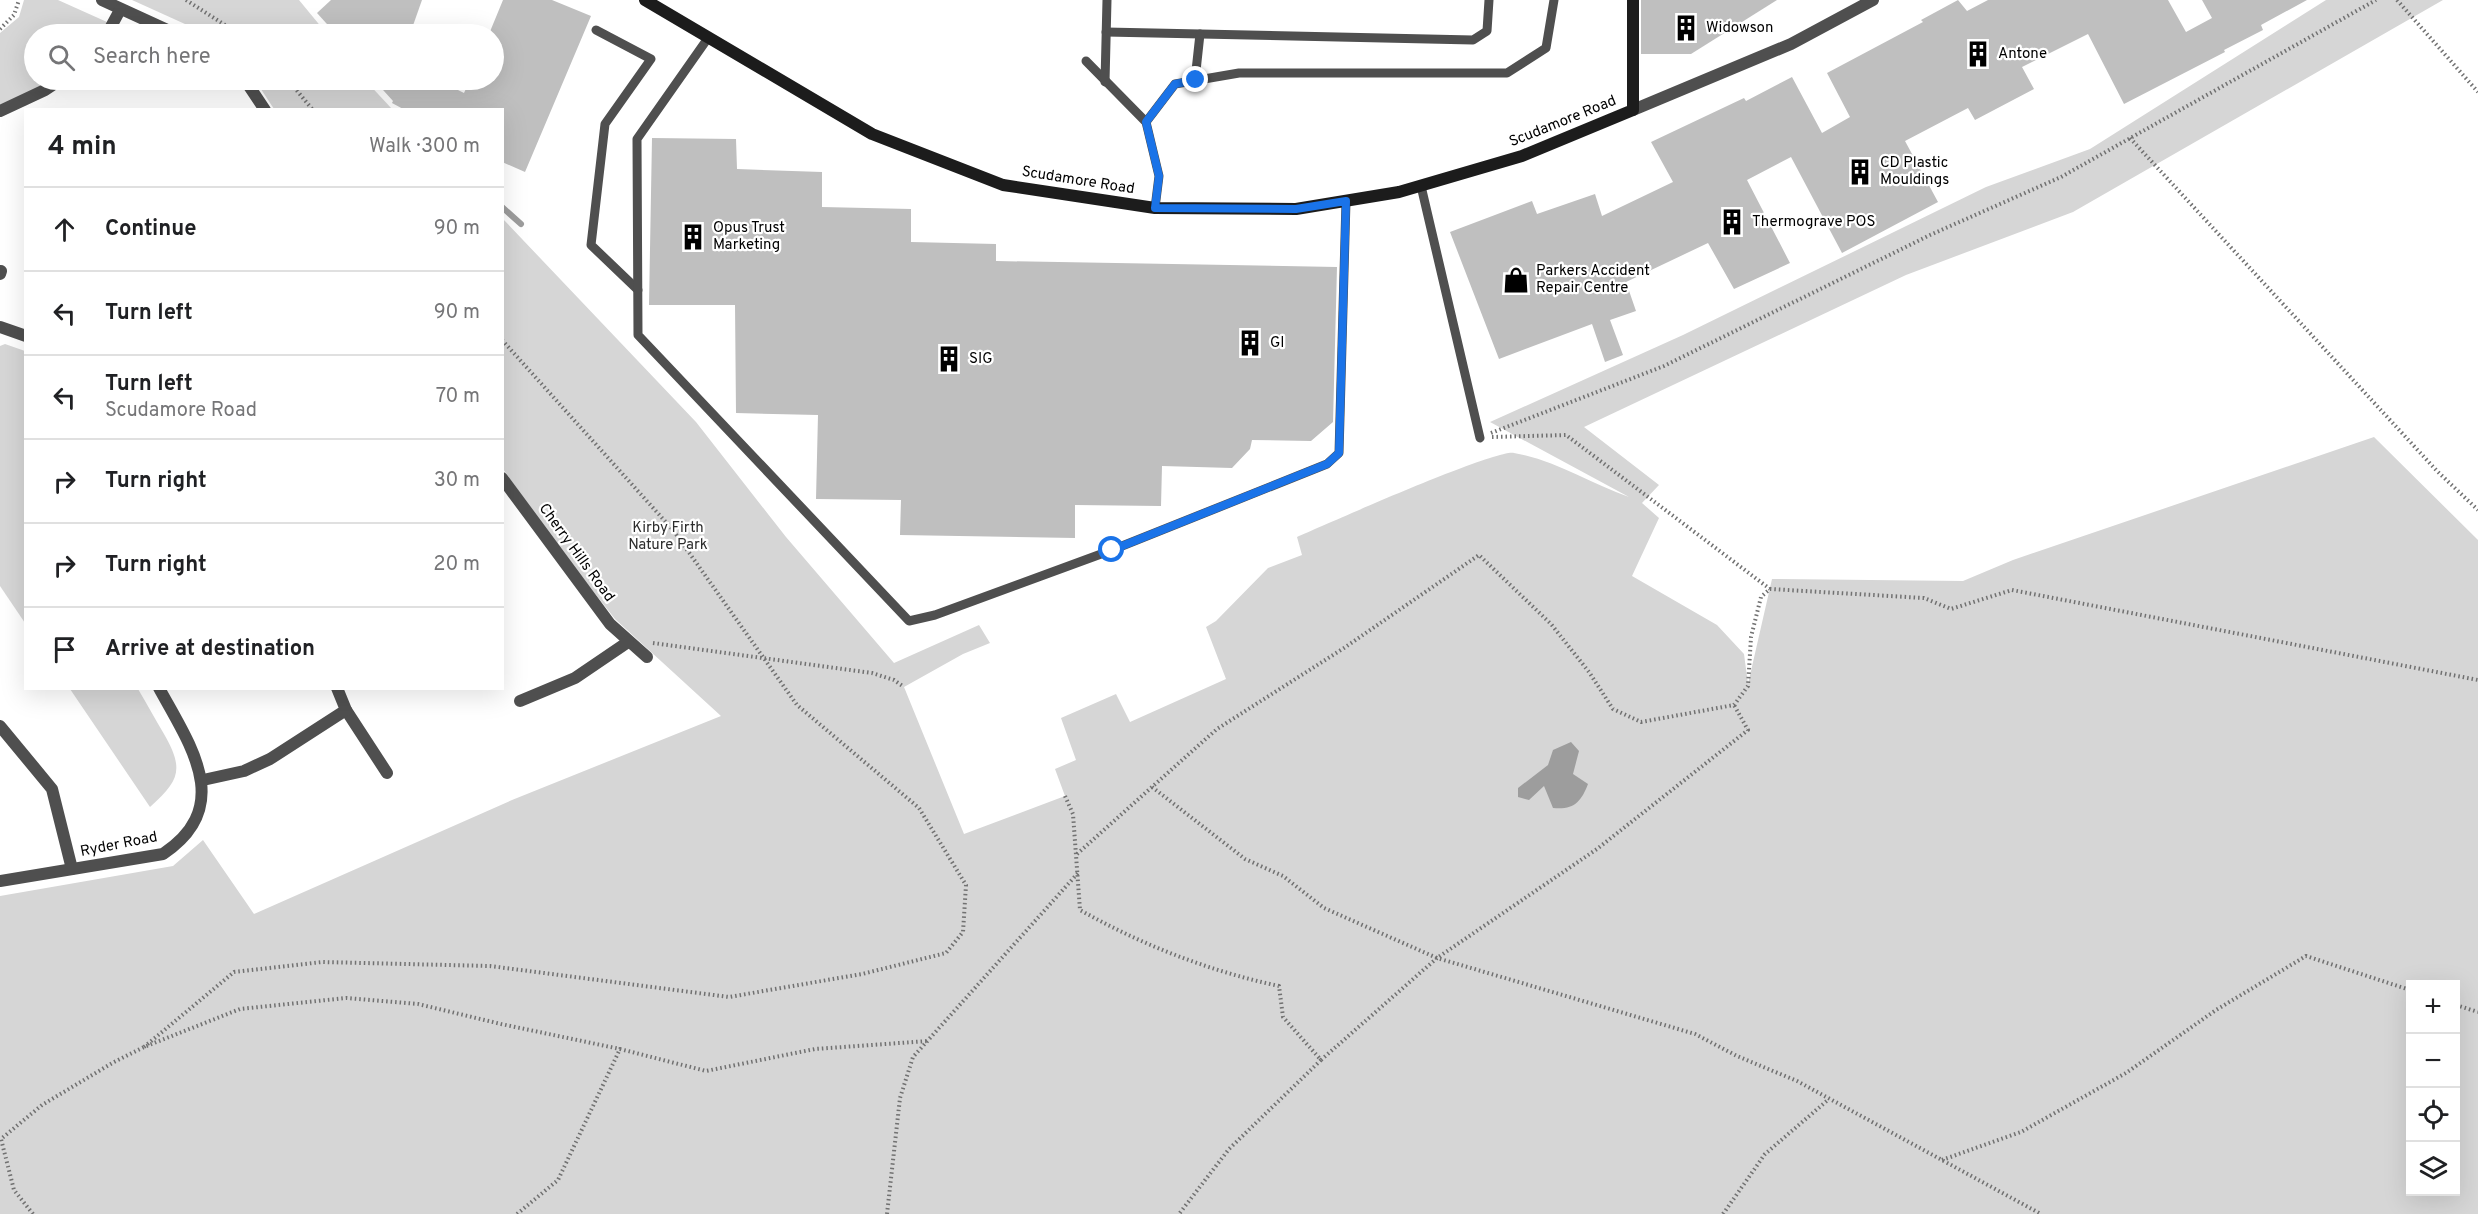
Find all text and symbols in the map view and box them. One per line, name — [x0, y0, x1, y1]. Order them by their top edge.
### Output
building icon: Widowson — [1671, 13, 1701, 43]
place label: Widowson — [1706, 19, 1773, 38]
search box — [24, 24, 504, 90]
building icon: Antone — [1963, 39, 1993, 69]
icon: search — [45, 41, 78, 74]
text: Search here — [93, 44, 211, 71]
place label: Antone — [1998, 45, 2047, 64]
route end — [1182, 66, 1208, 92]
street label: Scudamore Road — [1507, 92, 1619, 152]
text: 4 min — [48, 131, 117, 164]
text: Walk · 300 m — [369, 134, 480, 160]
place label: CD Plastic Mouldings — [1880, 154, 1949, 190]
building icon: CD Plastic Mouldings — [1845, 157, 1875, 187]
street label: Scudamore Road — [1020, 163, 1136, 199]
building icon: Thermograve POS — [1717, 207, 1747, 237]
icon: ahead — [48, 213, 81, 246]
place label: Thermograve POS — [1752, 213, 1875, 232]
text: Continue — [105, 216, 196, 243]
text: 90 m — [434, 216, 480, 242]
place label: Opus Trust Marketing — [713, 219, 785, 255]
building icon: Opus Trust Marketing — [678, 222, 708, 252]
place label: Parkers Accident Repair Centre — [1536, 262, 1650, 298]
shop icon: Parkers Accident Repair Centre — [1501, 265, 1531, 295]
icon: left — [48, 297, 81, 330]
text: Turn left — [105, 300, 193, 327]
text: 90 m — [434, 300, 480, 326]
building icon: GI — [1235, 328, 1265, 358]
place label: GI — [1270, 334, 1285, 353]
building icon: SIG — [934, 344, 964, 374]
place label: SIG — [969, 350, 993, 369]
text: Turn left — [105, 371, 193, 398]
icon: left — [48, 381, 81, 414]
text: 70 m — [436, 384, 480, 410]
text: Scudamore Road — [105, 398, 257, 424]
icon: right — [48, 465, 81, 498]
text: Turn right — [105, 468, 207, 495]
text: 30 m — [434, 468, 480, 494]
street label: Cherry Hills Road — [534, 500, 618, 606]
park label: Kirby Firth Nature Park — [628, 519, 708, 555]
route start — [1098, 536, 1124, 562]
icon: right — [48, 549, 81, 582]
text: Turn right — [105, 552, 207, 579]
text: 20 m — [433, 552, 480, 578]
icon: arrive — [48, 633, 81, 666]
text: Arrive at destination — [105, 636, 315, 663]
street label: Ryder Road — [79, 828, 159, 862]
map controls — [2406, 980, 2460, 1196]
button: + — [2406, 980, 2460, 1034]
button: − — [2406, 1034, 2460, 1088]
button: locate — [2406, 1088, 2460, 1142]
button: layers — [2406, 1142, 2460, 1196]

